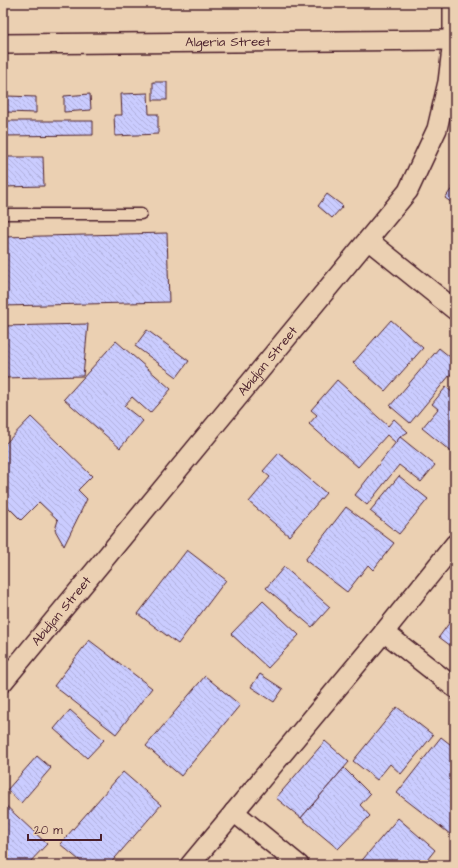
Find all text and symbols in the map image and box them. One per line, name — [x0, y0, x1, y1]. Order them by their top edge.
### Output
street label: Algeria Street — [185, 33, 271, 52]
street label: Abidjan Street — [234, 322, 302, 400]
street label: Abidjan Street — [28, 572, 96, 650]
scale bar — [28, 816, 101, 842]
text: 20 m — [34, 822, 63, 839]

